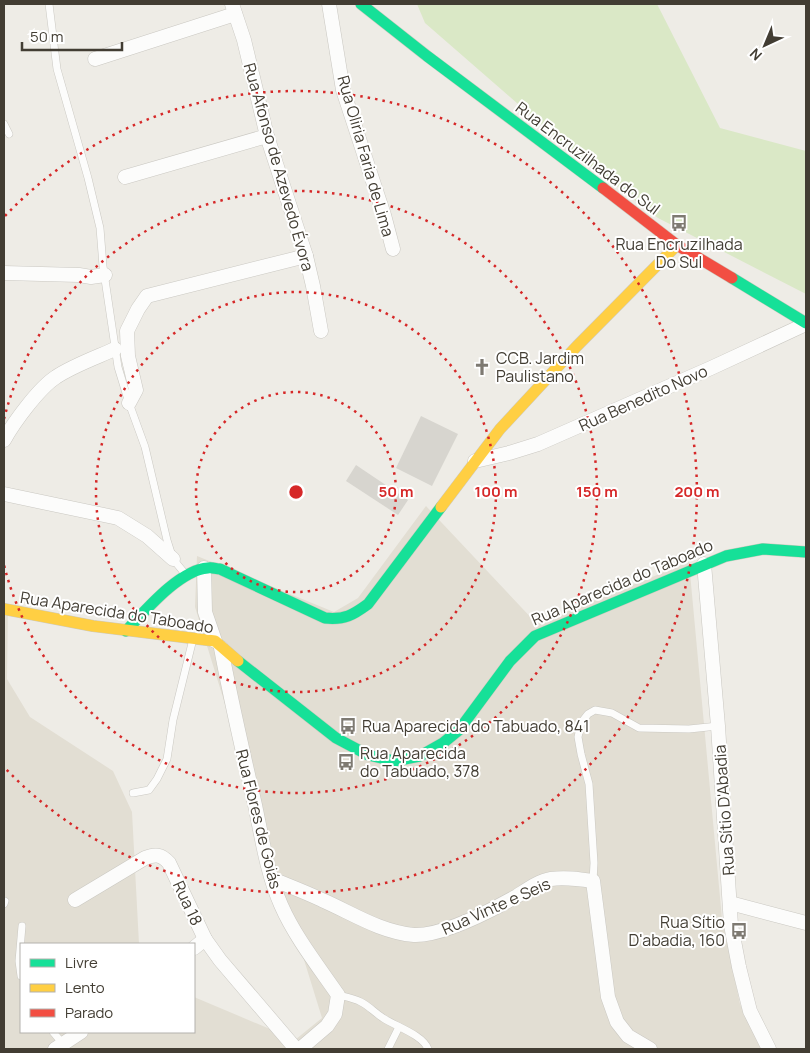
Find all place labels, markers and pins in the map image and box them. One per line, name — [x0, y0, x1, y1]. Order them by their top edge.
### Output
bus stop icon: Rua Encruzilhada Do Sul — [669, 213, 689, 233]
place label: Rua Encruzilhada Do Sul — [615, 233, 743, 273]
place label: CCB. Jardim Paulistano — [496, 347, 584, 387]
church icon: CCB. Jardim Paulistano — [472, 357, 492, 377]
centre of rings — [287, 483, 305, 501]
place label: Rua Aparecida do Tabuado, 841 — [362, 715, 589, 737]
bus stop icon: Rua Aparecida do Tabuado, 841 — [338, 716, 358, 736]
place label: Rua Aparecida do Tabuado, 378 — [360, 742, 480, 782]
bus stop icon: Rua Aparecida do Tabuado, 378 — [336, 752, 356, 772]
place label: Rua Sítio D'abadia, 160 — [629, 911, 725, 951]
bus stop icon: Rua Sítio D'abadia, 160 — [729, 921, 749, 941]

